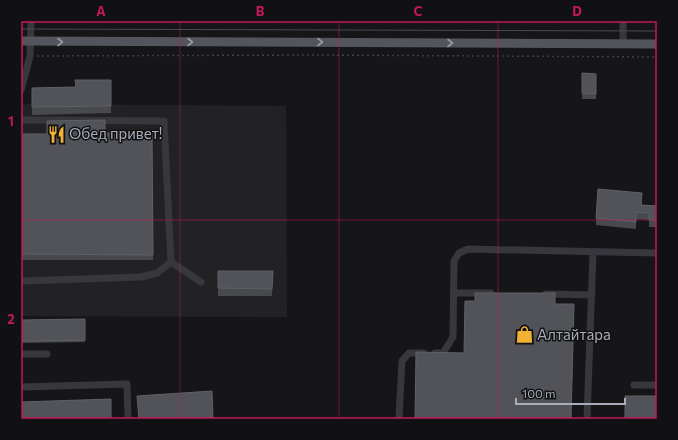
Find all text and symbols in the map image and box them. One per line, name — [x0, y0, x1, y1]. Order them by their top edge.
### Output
text: A — [96, 3, 106, 19]
text: B — [256, 3, 265, 19]
text: C — [414, 3, 423, 19]
text: D — [572, 3, 582, 19]
one-way arrow — [57, 38, 63, 46]
one-way arrow — [187, 38, 193, 46]
one-way arrow — [317, 38, 323, 47]
one-way arrow — [447, 39, 453, 47]
text: 1 — [8, 113, 14, 129]
restaurant icon: Обед привет! — [46, 124, 66, 144]
place label: Обед привет! — [69, 124, 162, 142]
text: 2 — [7, 311, 15, 327]
shop icon: Алтайтара — [514, 325, 534, 345]
place label: Алтайтара — [537, 325, 611, 343]
scale bar — [516, 380, 625, 406]
text: 100 m — [522, 386, 556, 400]

